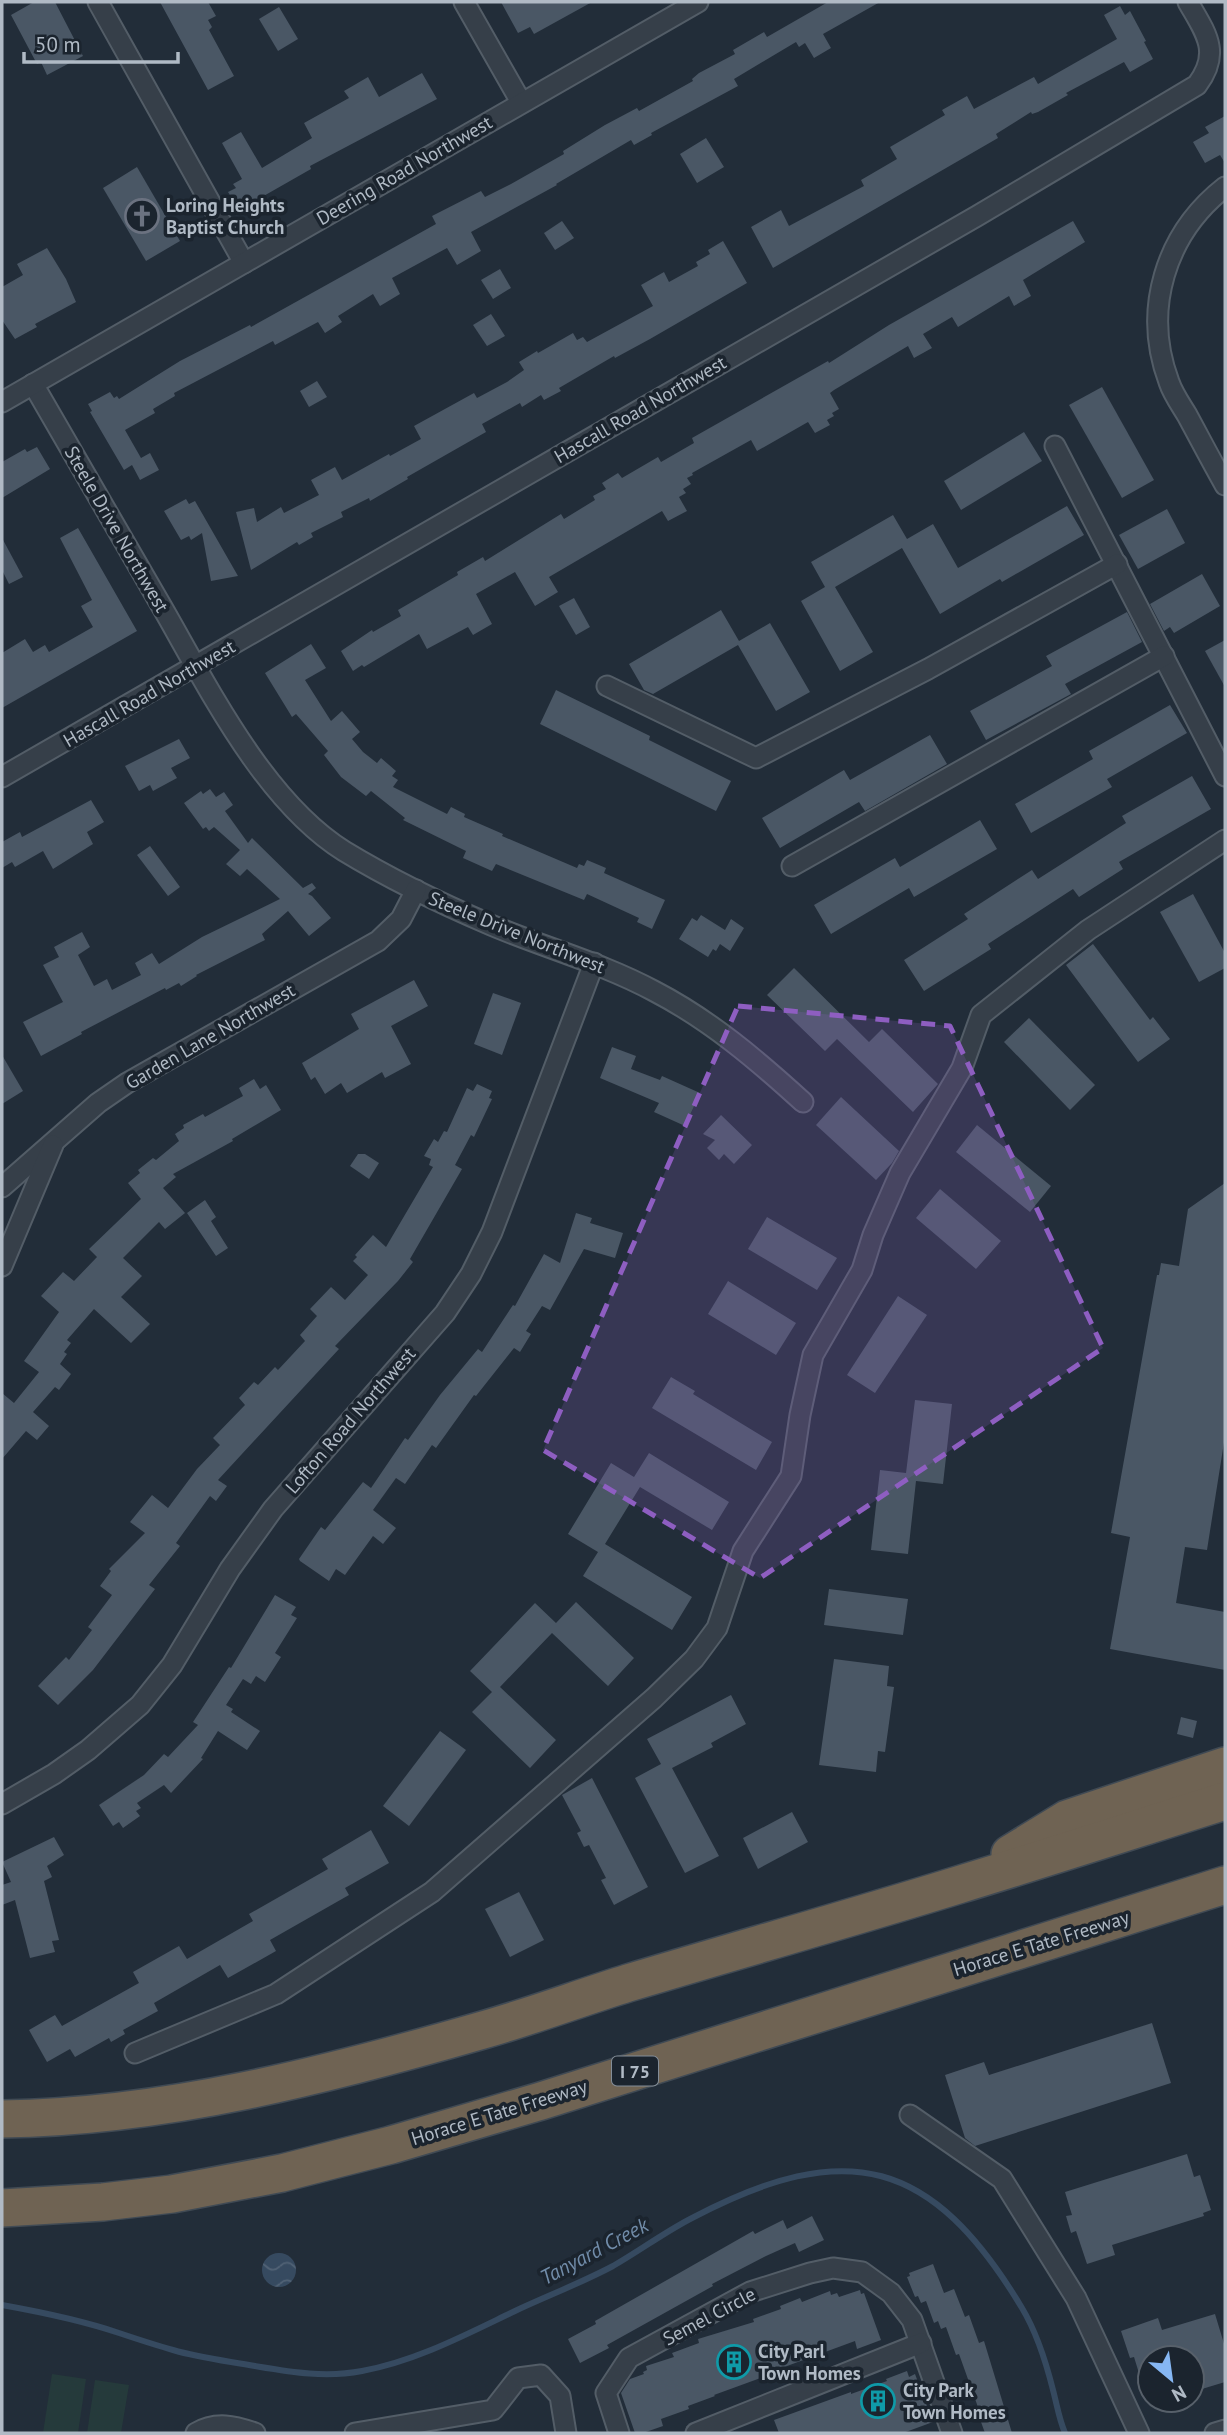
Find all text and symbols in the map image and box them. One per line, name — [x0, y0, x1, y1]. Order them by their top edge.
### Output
scale bar — [24, 21, 178, 65]
text: 50 m — [35, 31, 81, 58]
street label: Deering Road Northwest — [312, 110, 497, 230]
place label: Loring Heights Baptist Church — [166, 193, 285, 239]
church icon: Loring Heights Baptist Church — [123, 197, 161, 235]
street label: Hascall Road Northwest — [550, 350, 731, 468]
street label: Steele Drive Northwest — [60, 442, 175, 617]
street label: Hascall Road Northwest — [59, 634, 240, 752]
street label: Steele Drive Northwest — [425, 886, 609, 979]
street label: Garden Lane Northwest — [121, 977, 299, 1094]
street label: Lofton Road Northwest — [280, 1341, 421, 1498]
street label: Horace E Tate Freeway — [950, 1905, 1132, 1981]
road number: I 75 — [612, 2056, 658, 2085]
street label: Horace E Tate Freeway — [408, 2074, 590, 2150]
water label: Tanyard Creek — [535, 2210, 654, 2291]
street label: Semel Circle — [659, 2282, 759, 2350]
place label: City Parl Town Homes — [758, 2339, 861, 2385]
building icon: City Parl Town Homes — [715, 2343, 753, 2381]
north arrow — [1136, 2344, 1206, 2414]
place label: City Park Town Homes — [903, 2378, 1006, 2424]
text: N — [1168, 2380, 1191, 2407]
building icon: City Park Town Homes — [859, 2382, 897, 2420]

